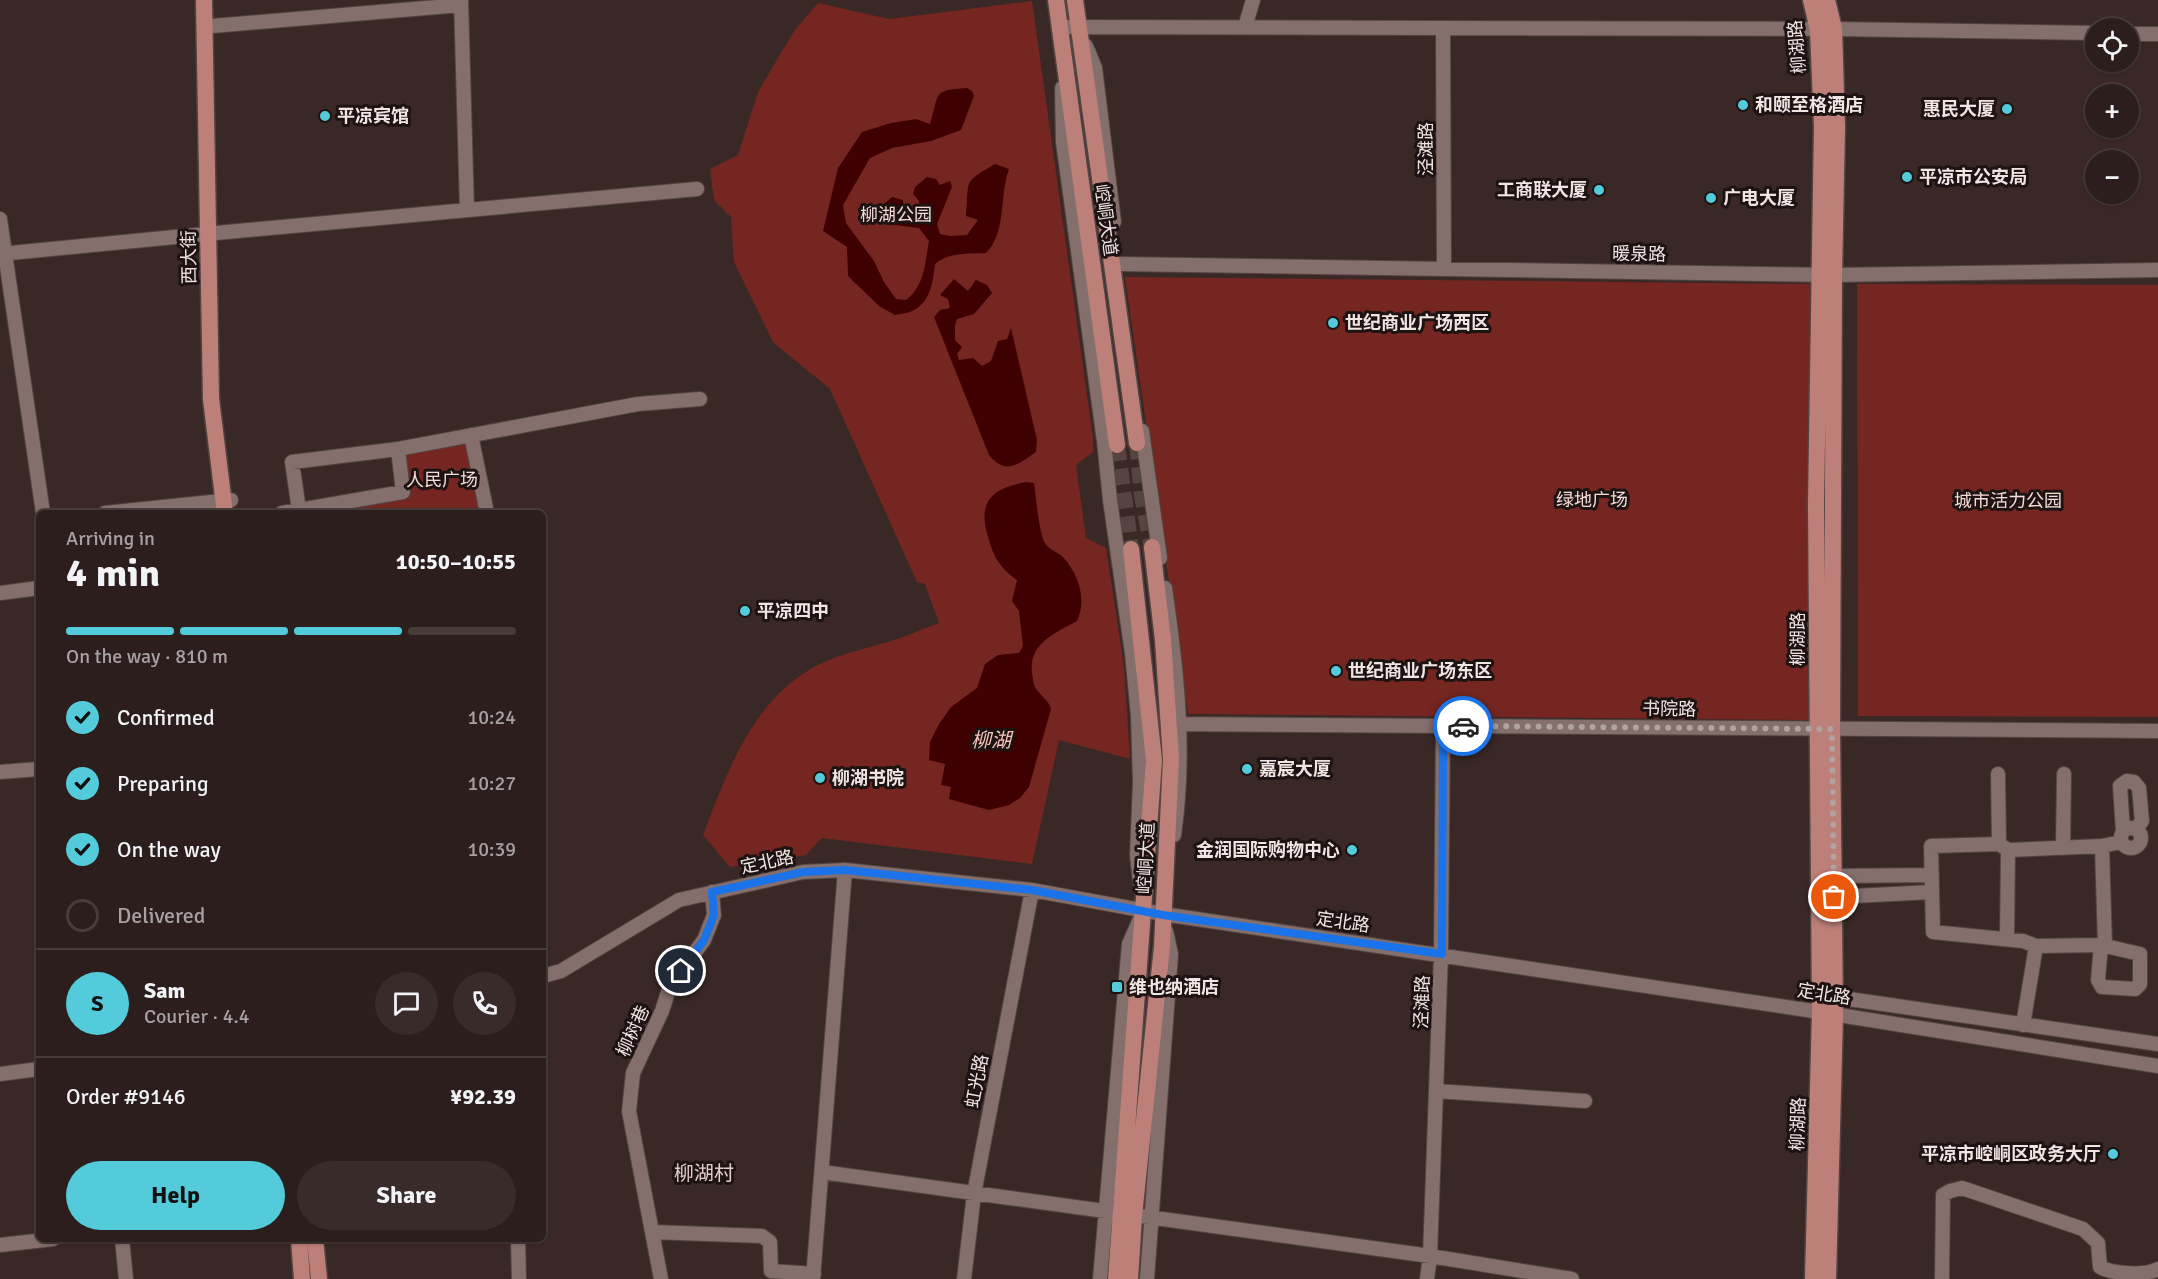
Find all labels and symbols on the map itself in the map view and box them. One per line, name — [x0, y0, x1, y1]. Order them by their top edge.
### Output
street label: 柳湖路 — [1784, 19, 1810, 75]
place label: 和颐至格酒店 — [1755, 94, 1863, 116]
marker: 和颐至格酒店 — [1736, 98, 1750, 112]
place label: 惠民大厦 — [1923, 98, 1995, 120]
marker: 惠民大厦 — [2000, 102, 2014, 116]
place label: 平凉宾馆 — [337, 105, 409, 127]
marker: 平凉宾馆 — [318, 109, 332, 123]
street label: 泾滩路 — [1415, 122, 1437, 176]
place label: 平凉市公安局 — [1919, 166, 2027, 188]
marker: 平凉市公安局 — [1900, 170, 1914, 184]
place label: 工商联大厦 — [1497, 179, 1587, 201]
street label: 崆峒大道 — [1090, 183, 1122, 257]
marker: 工商联大厦 — [1592, 183, 1606, 197]
place label: 广电大厦 — [1723, 187, 1795, 209]
marker: 广电大厦 — [1704, 191, 1718, 205]
park label: 柳湖公园 — [860, 204, 932, 226]
street label: 西大街 — [178, 230, 200, 284]
street label: 暖泉路 — [1612, 243, 1666, 265]
place label: 世纪商业广场西区 — [1345, 312, 1489, 334]
marker: 世纪商业广场西区 — [1326, 316, 1340, 330]
park label: 人民广场 — [406, 469, 478, 491]
park label: 绿地广场 — [1556, 489, 1628, 511]
park label: 城市活力公园 — [1954, 490, 2062, 512]
place label: 平凉四中 — [757, 600, 829, 622]
marker: 平凉四中 — [738, 604, 752, 618]
street label: 柳湖路 — [1787, 612, 1809, 666]
place label: 世纪商业广场东区 — [1348, 660, 1492, 682]
marker: 世纪商业广场东区 — [1329, 664, 1343, 678]
courier — [1433, 696, 1493, 756]
street label: 书院路 — [1642, 698, 1696, 720]
water label: 柳湖 — [971, 728, 1014, 753]
place label: 嘉宸大厦 — [1259, 758, 1331, 780]
marker: 嘉宸大厦 — [1240, 762, 1254, 776]
place label: 柳湖书院 — [832, 767, 904, 789]
marker: 柳湖书院 — [813, 771, 827, 785]
street label: 崆峒大道 — [1133, 821, 1159, 895]
place label: 金润国际购物中心 — [1196, 839, 1340, 861]
marker: 金润国际购物中心 — [1345, 843, 1359, 857]
street label: 定北路 — [738, 846, 796, 878]
pin — [1808, 871, 1859, 922]
street label: 定北路 — [1315, 907, 1371, 937]
pin — [655, 945, 706, 996]
street label: 泾滩路 — [1410, 975, 1434, 1029]
place label: 维也纳酒店 — [1129, 976, 1219, 998]
street label: 定北路 — [1796, 979, 1852, 1009]
marker: 维也纳酒店 — [1110, 980, 1124, 994]
street label: 柳树巷 — [612, 1002, 654, 1060]
street label: 虹光路 — [961, 1052, 993, 1110]
street label: 柳湖路 — [1786, 1097, 1810, 1151]
place label: 平凉市崆峒区政务大厅 — [1921, 1143, 2101, 1165]
marker: 平凉市崆峒区政务大厅 — [2106, 1147, 2120, 1161]
district label: 柳湖村 — [674, 1161, 734, 1186]

